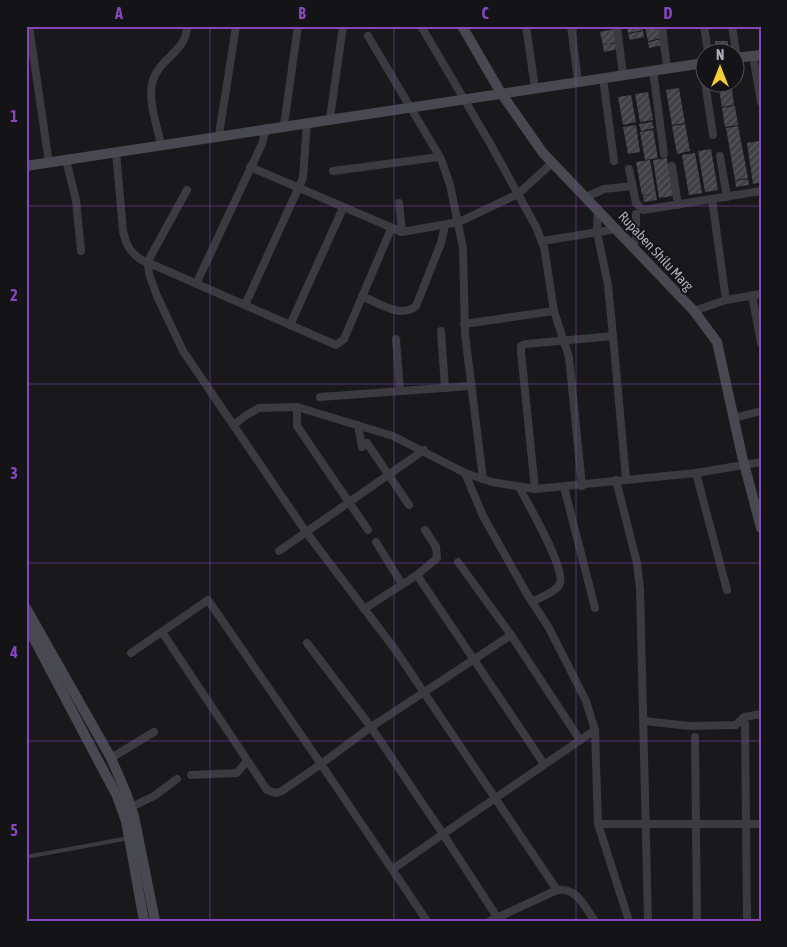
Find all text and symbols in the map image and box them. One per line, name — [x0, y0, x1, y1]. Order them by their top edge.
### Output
text: A — [114, 4, 123, 22]
text: B — [298, 4, 306, 22]
text: C — [481, 4, 489, 22]
text: D — [664, 4, 673, 22]
north arrow — [694, 42, 744, 92]
text: N — [716, 47, 724, 63]
text: 1 — [10, 107, 18, 125]
street label: Rupaben Shilu Marg — [615, 208, 697, 294]
text: 2 — [10, 286, 18, 304]
text: 3 — [10, 464, 18, 482]
text: 4 — [9, 643, 18, 661]
text: 5 — [10, 821, 18, 839]

